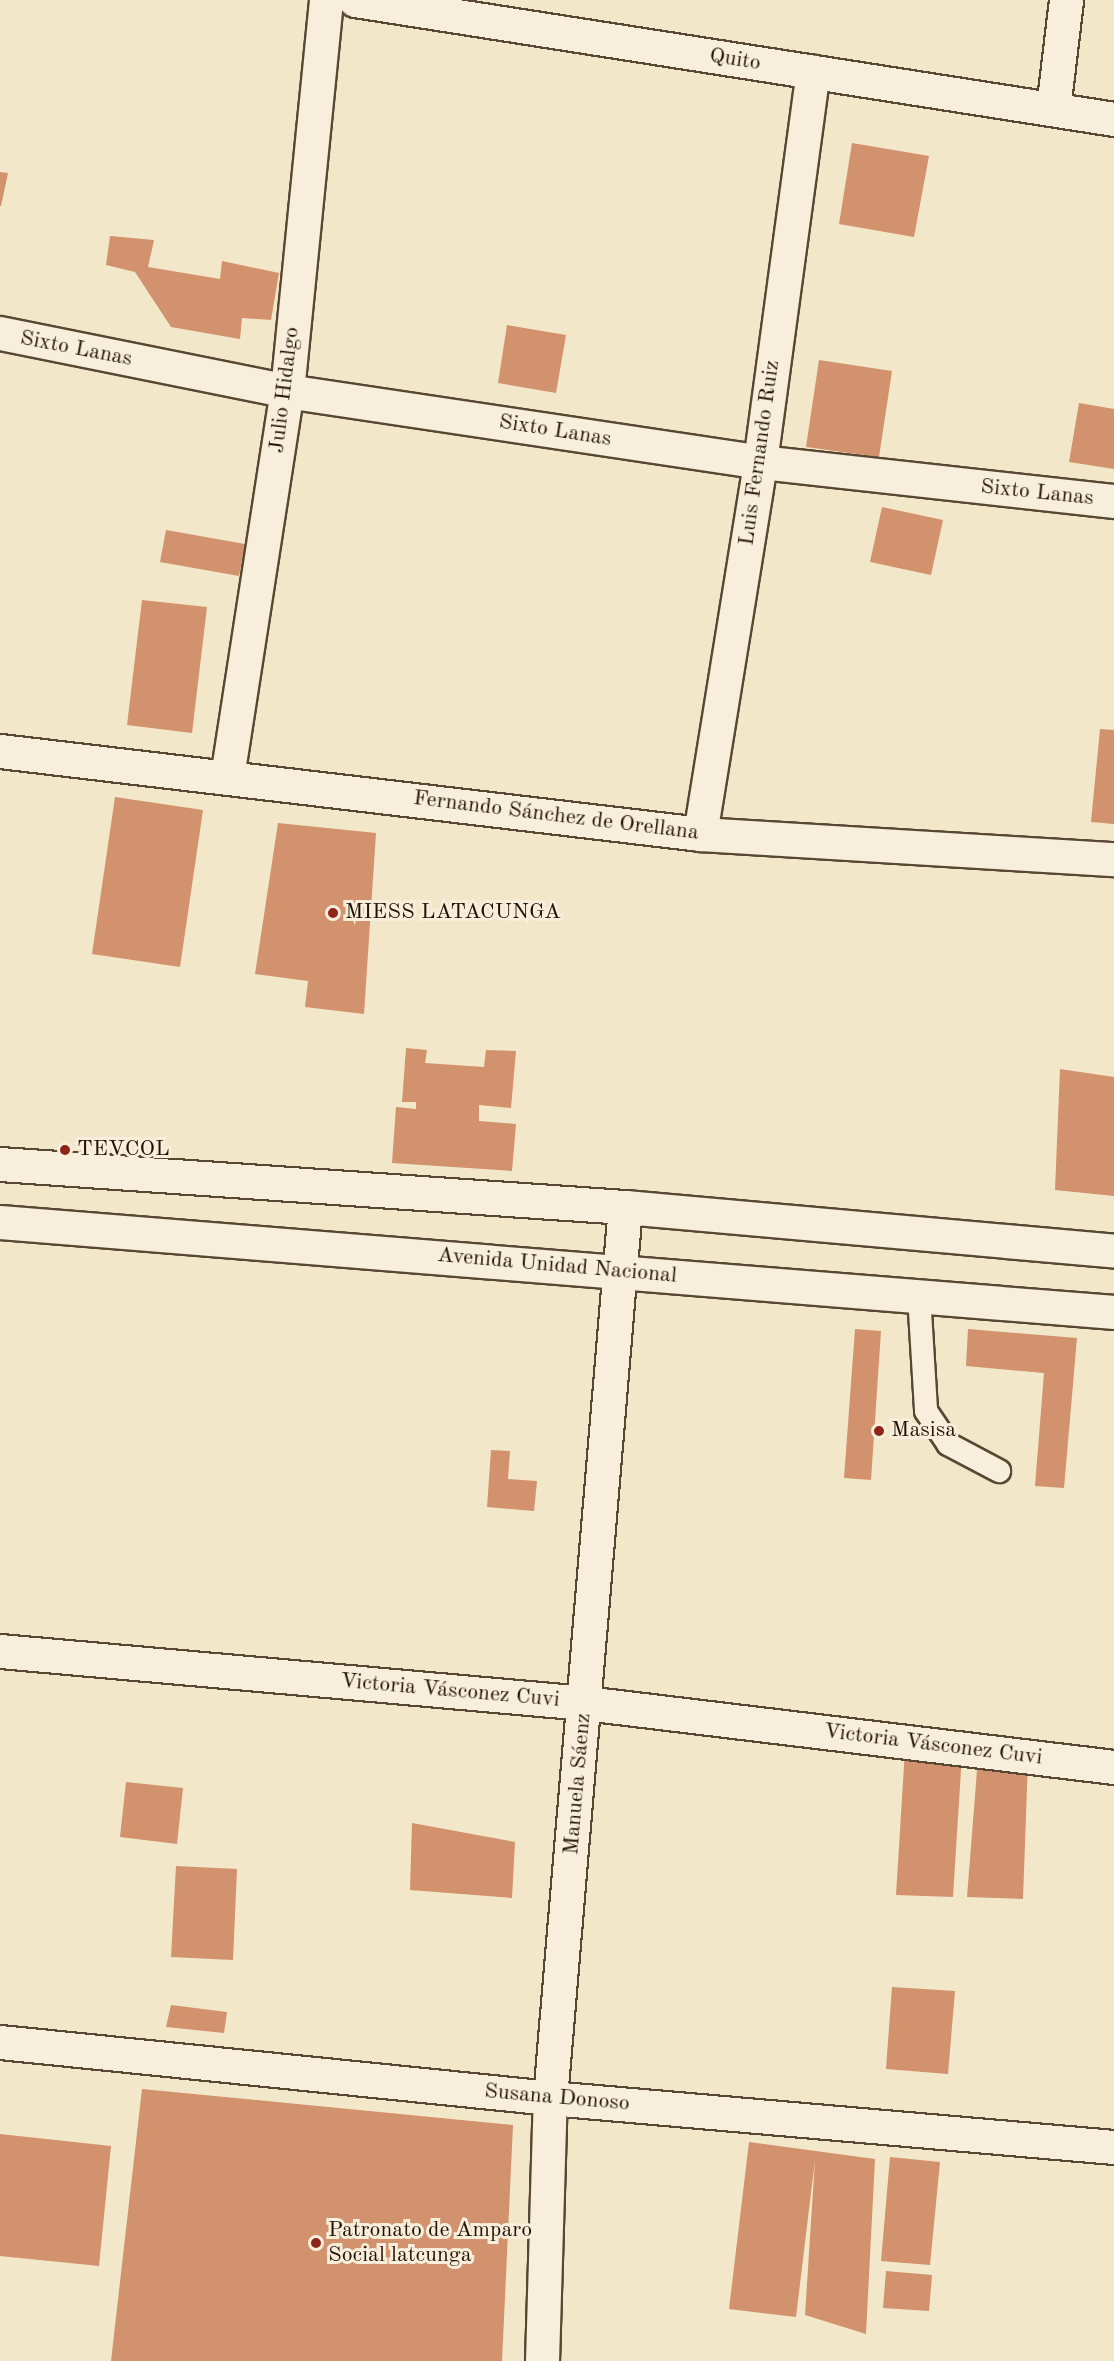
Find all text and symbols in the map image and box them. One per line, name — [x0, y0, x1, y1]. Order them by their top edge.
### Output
street label: Quito — [707, 43, 763, 77]
street label: Sixto Lanas — [18, 325, 134, 373]
street label: Julio Hidalgo — [264, 325, 306, 455]
street label: Luis Fernando Ruiz — [734, 359, 786, 547]
street label: Sixto Lanas — [497, 409, 613, 453]
street label: Sixto Lanas — [979, 474, 1095, 512]
street label: Fernando Sánchez de Orellana — [412, 785, 700, 847]
place label: MIESS LATACUNGA — [345, 900, 561, 926]
marker: MIESS LATACUNGA — [326, 906, 340, 920]
place label: TEVCOL — [77, 1137, 170, 1163]
marker: TEVCOL — [58, 1143, 72, 1157]
street label: Avenida Unidad Nacional — [436, 1242, 678, 1290]
place label: Masisa — [891, 1418, 956, 1444]
marker: Masisa — [872, 1424, 886, 1438]
street label: Victoria Vásconez Cuvi — [339, 1668, 561, 1714]
street label: Manuela Sáenz — [559, 1712, 597, 1856]
street label: Victoria Vásconez Cuvi — [822, 1718, 1044, 1772]
street label: Susana Donoso — [483, 2078, 631, 2118]
place label: Patronato de Amparo Social latcunga — [328, 2217, 532, 2268]
marker: Patronato de Amparo Social latcunga — [309, 2236, 323, 2250]

